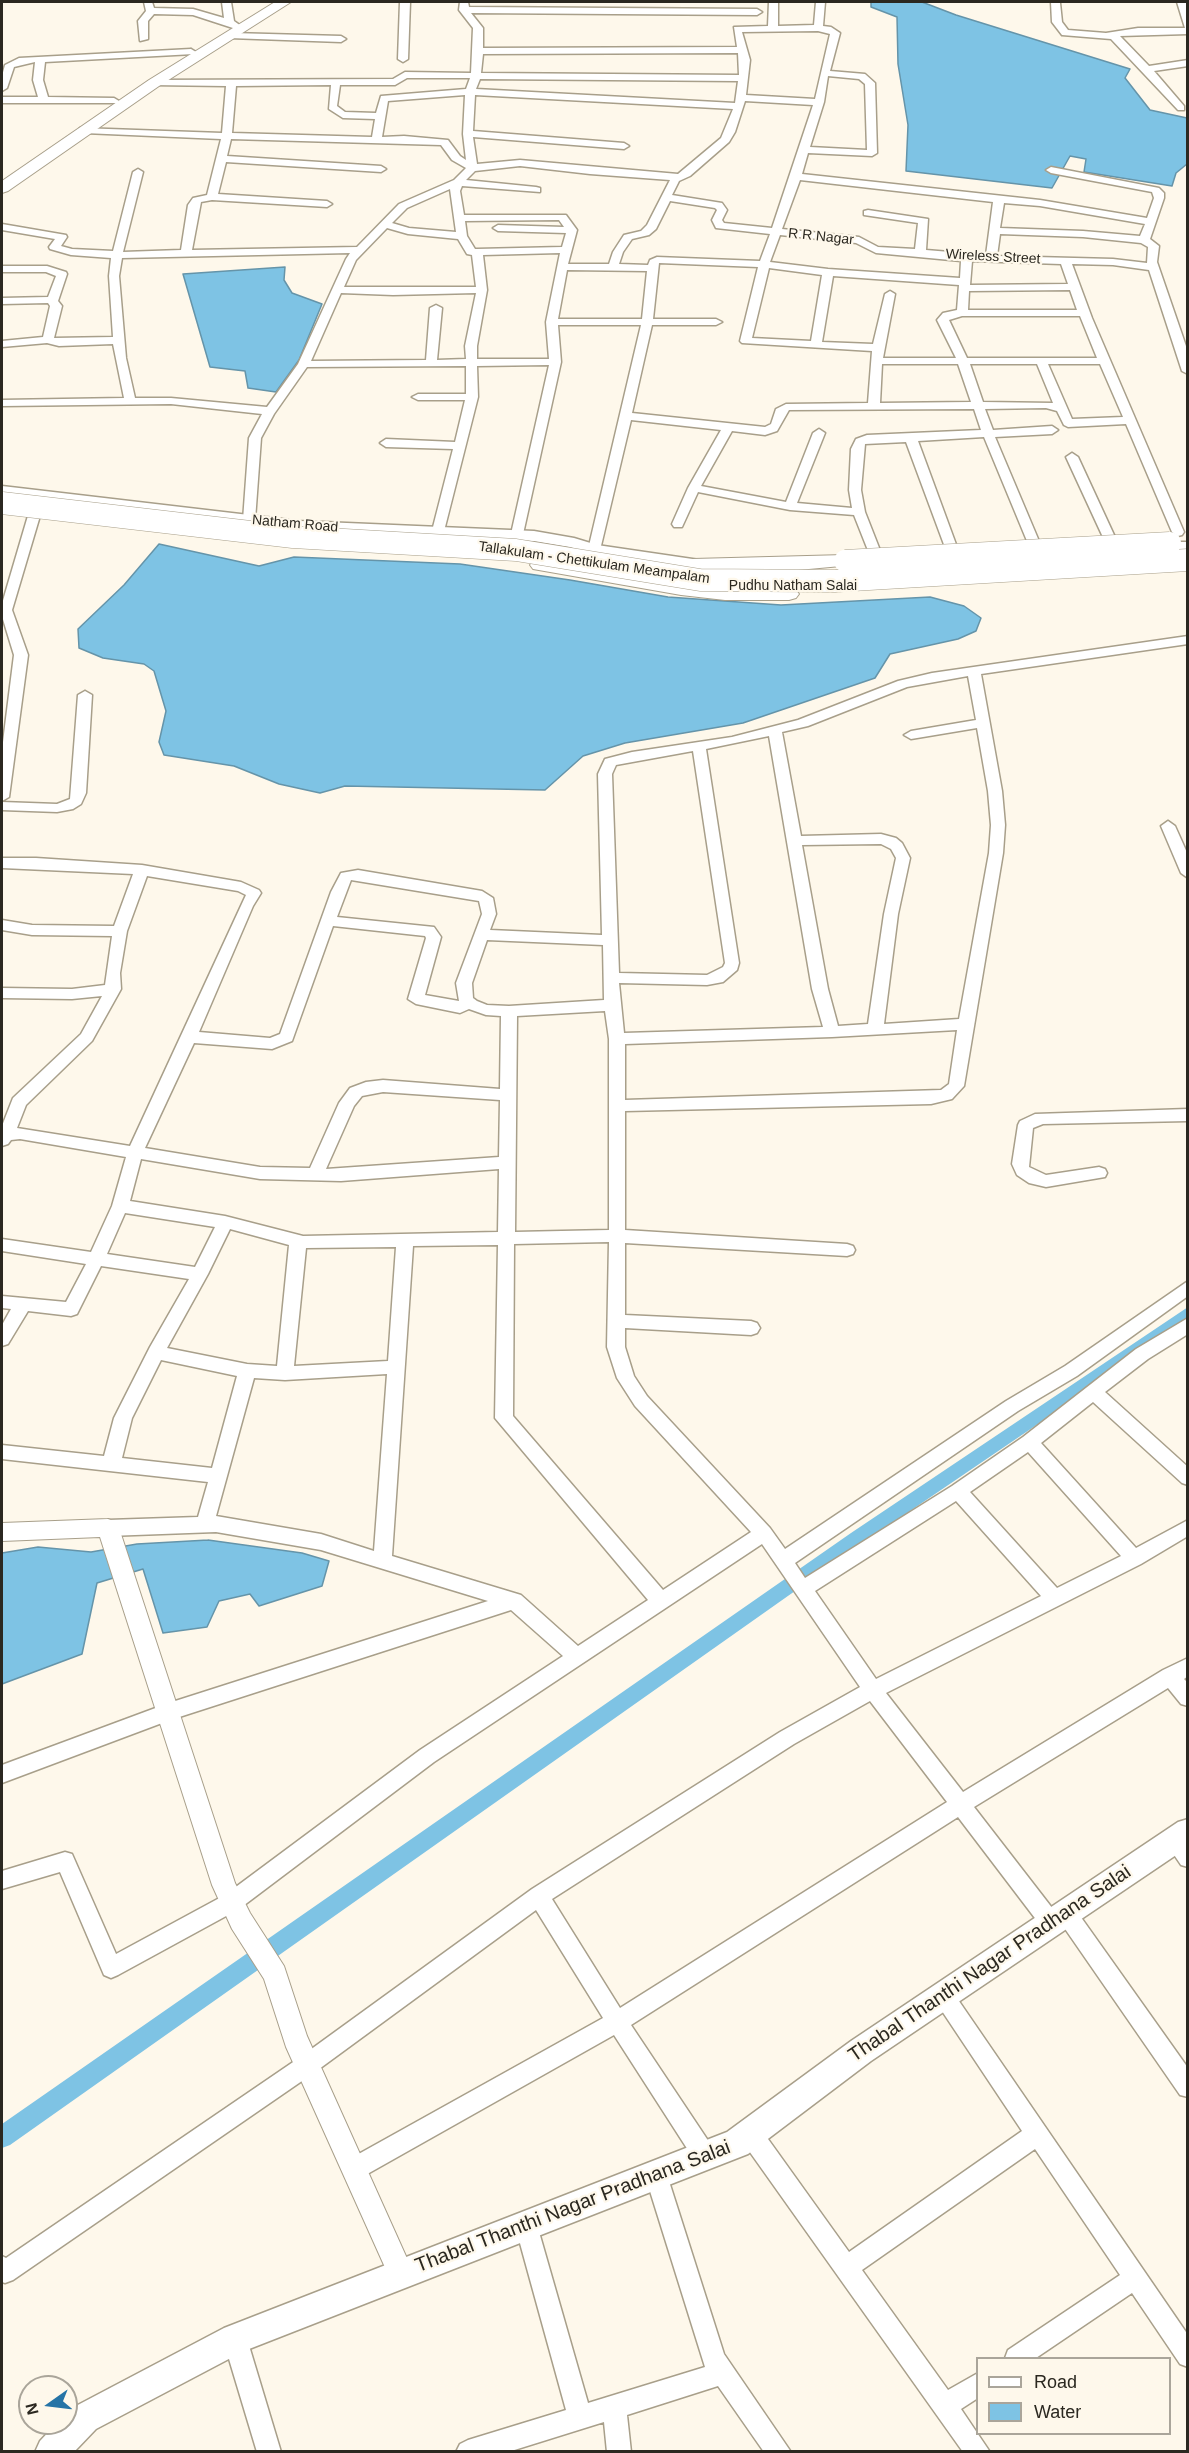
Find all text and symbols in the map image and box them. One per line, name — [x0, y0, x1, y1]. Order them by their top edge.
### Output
street label: R R Nagar — [787, 225, 855, 249]
street label: Wireless Street — [945, 246, 1041, 268]
street label: Natham Road — [251, 512, 339, 536]
street label: Tallakulam - Chettikulam Meampalam — [477, 538, 711, 588]
street label: Pudhu Natham Salai — [729, 578, 857, 594]
street label: Thabal Thanthi Nagar Pradhana Salai — [844, 1860, 1136, 2068]
street label: Thabal Thanthi Nagar Pradhana Salai — [412, 2136, 734, 2278]
legend — [976, 2357, 1171, 2435]
text: Road — [1034, 2372, 1077, 2392]
north arrow — [18, 2375, 78, 2435]
text: N — [22, 2401, 42, 2417]
text: Water — [1034, 2402, 1081, 2422]

